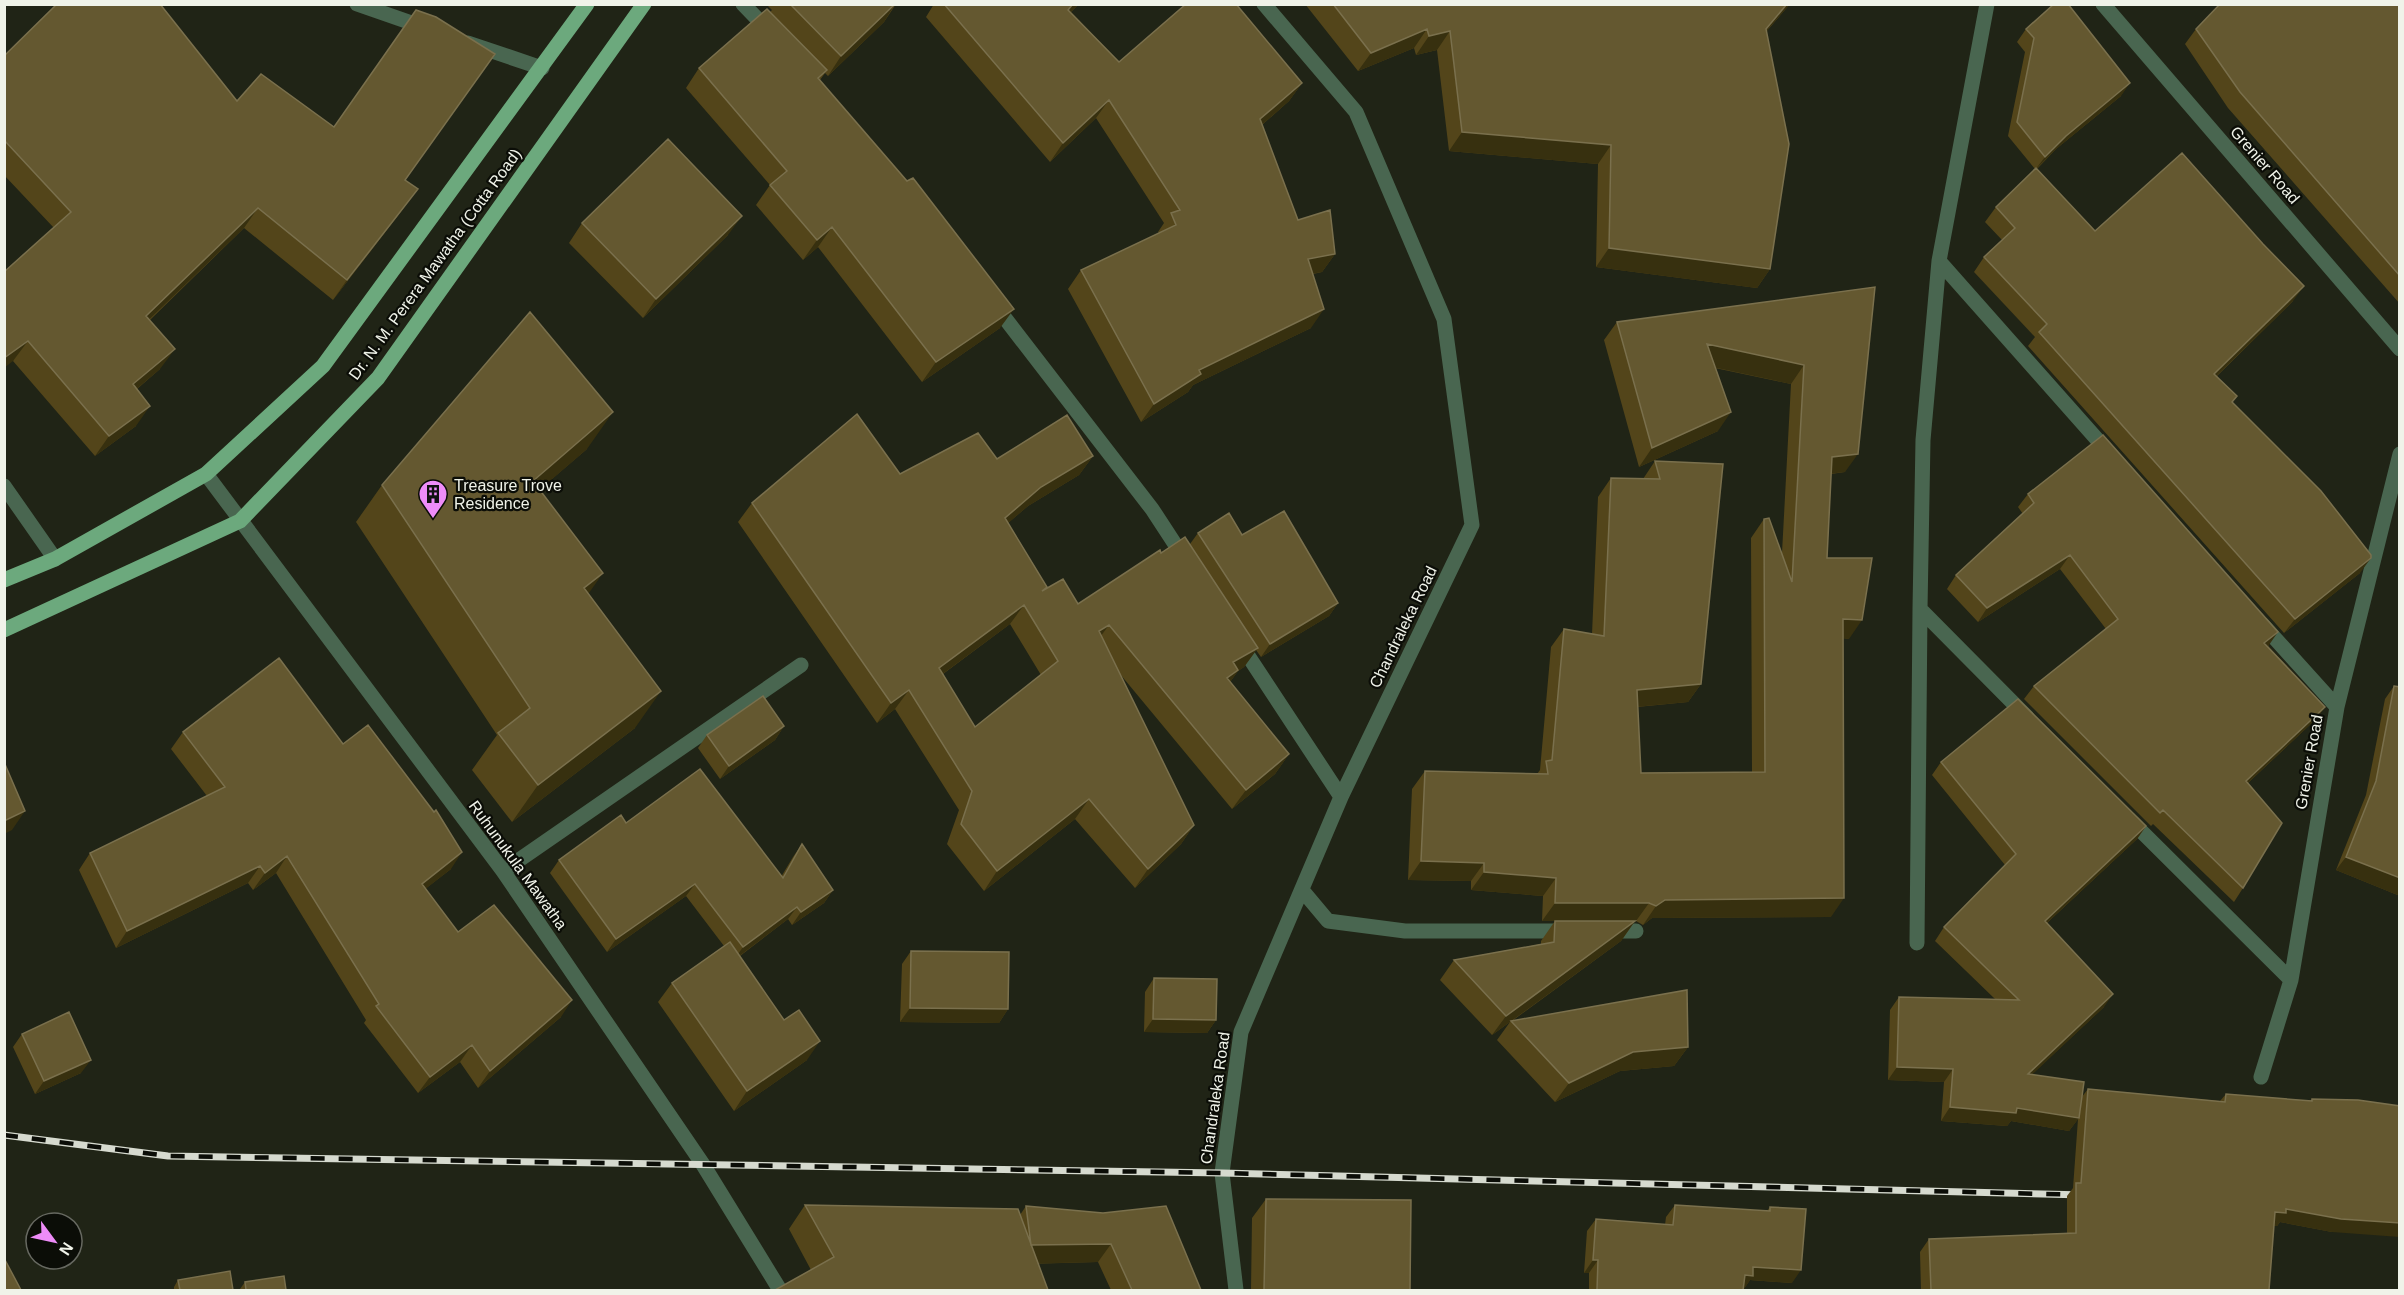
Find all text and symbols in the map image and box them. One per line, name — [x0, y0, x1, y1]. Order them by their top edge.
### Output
street label: Grenier Road — [2227, 123, 2303, 207]
street label: Dr. N. M. Perera Mawatha (Cotta Road) — [346, 145, 524, 383]
place label: Treasure Trove Residence — [454, 477, 562, 512]
building icon: Treasure Trove Residence — [417, 478, 449, 520]
street label: Chandraleka Road — [1366, 563, 1440, 691]
street label: Grenier Road — [2292, 713, 2326, 811]
street label: Ruhunukula Mawatha — [466, 797, 570, 933]
street label: Chandraleka Road — [1197, 1031, 1233, 1165]
north arrow — [24, 1211, 84, 1271]
text: N — [56, 1239, 76, 1258]

